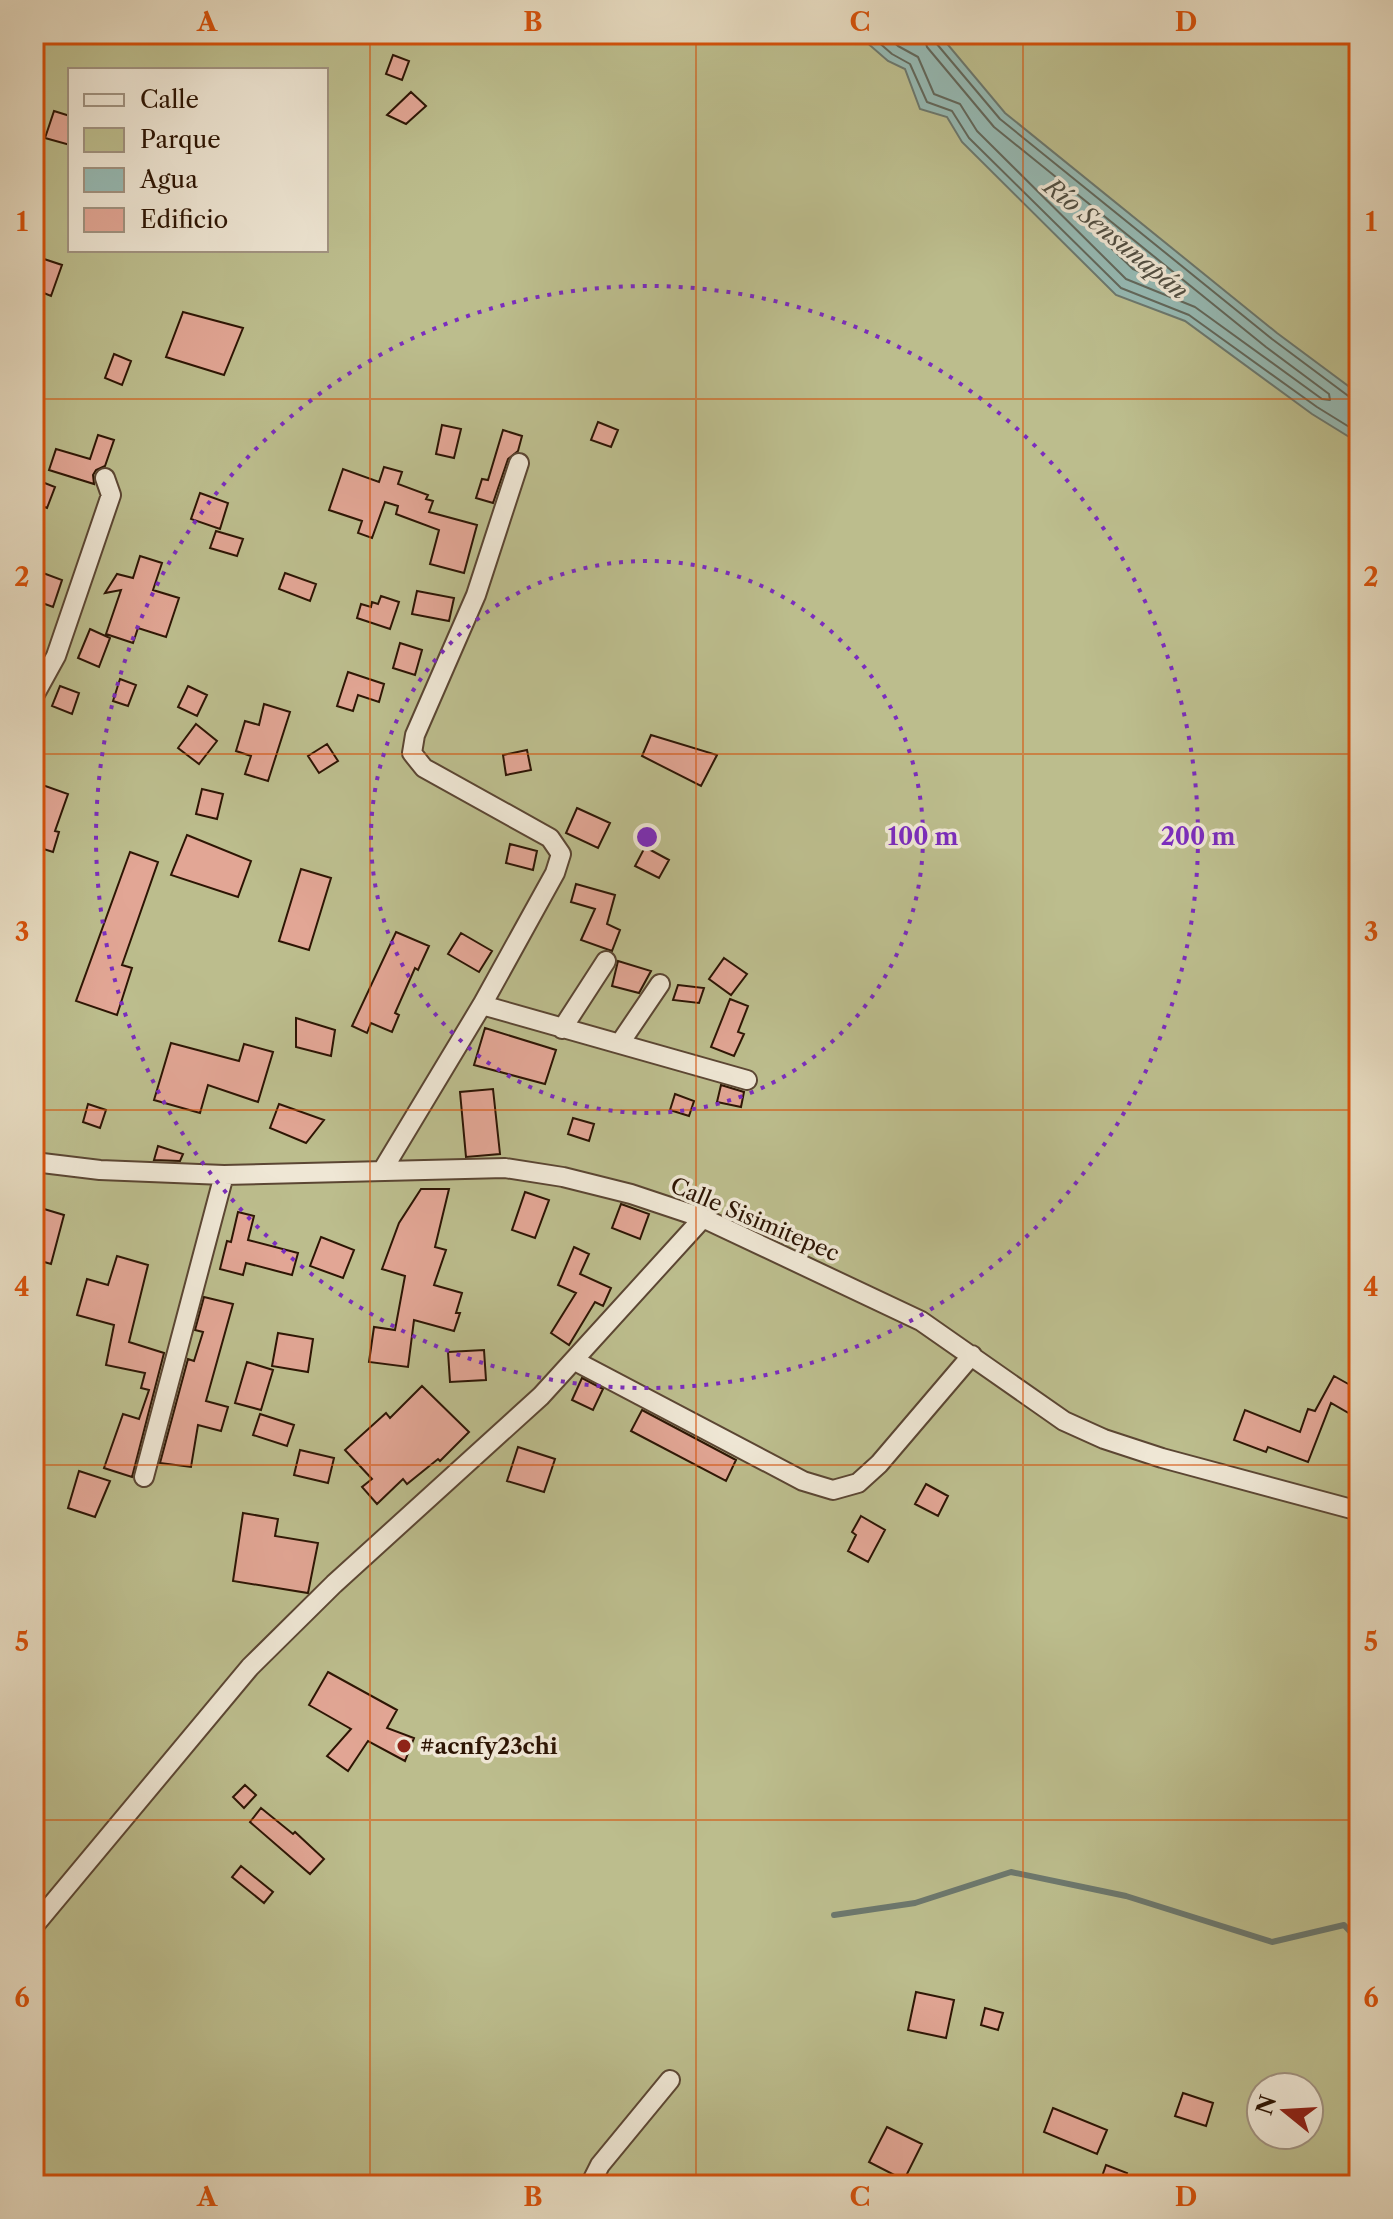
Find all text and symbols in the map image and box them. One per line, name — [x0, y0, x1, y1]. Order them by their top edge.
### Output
text: A — [196, 6, 218, 38]
text: B — [523, 6, 543, 38]
text: C — [850, 6, 870, 38]
text: D — [1175, 6, 1197, 38]
legend — [68, 68, 328, 252]
text: Calle — [140, 85, 199, 114]
text: Parque — [140, 125, 221, 154]
text: Agua — [139, 165, 198, 194]
water label: Río Sensunapán — [1037, 171, 1194, 305]
text: Edificio — [140, 205, 228, 234]
text: 1 — [16, 206, 28, 238]
text: 1 — [1365, 206, 1377, 238]
text: 2 — [14, 561, 30, 593]
text: 2 — [1363, 561, 1379, 593]
text: 100 m — [887, 822, 959, 851]
text: 200 m — [1161, 822, 1235, 851]
centre of rings — [633, 823, 661, 851]
text: 3 — [15, 916, 29, 948]
text: 3 — [1364, 916, 1378, 948]
street label: Calle Sisimitepec — [666, 1172, 843, 1267]
text: 4 — [14, 1271, 30, 1303]
text: 4 — [1363, 1271, 1379, 1303]
text: 5 — [15, 1626, 29, 1658]
text: 5 — [1364, 1626, 1378, 1658]
place label: #acnfy23chi — [420, 1733, 558, 1760]
marker: #acnfy23chi — [395, 1737, 413, 1755]
text: 6 — [14, 1982, 30, 2014]
text: 6 — [1363, 1982, 1379, 2014]
north arrow — [1245, 2071, 1325, 2151]
text: N — [1251, 2092, 1282, 2118]
text: A — [196, 2181, 218, 2213]
text: B — [523, 2181, 543, 2213]
text: C — [850, 2181, 870, 2213]
text: D — [1175, 2181, 1197, 2213]

